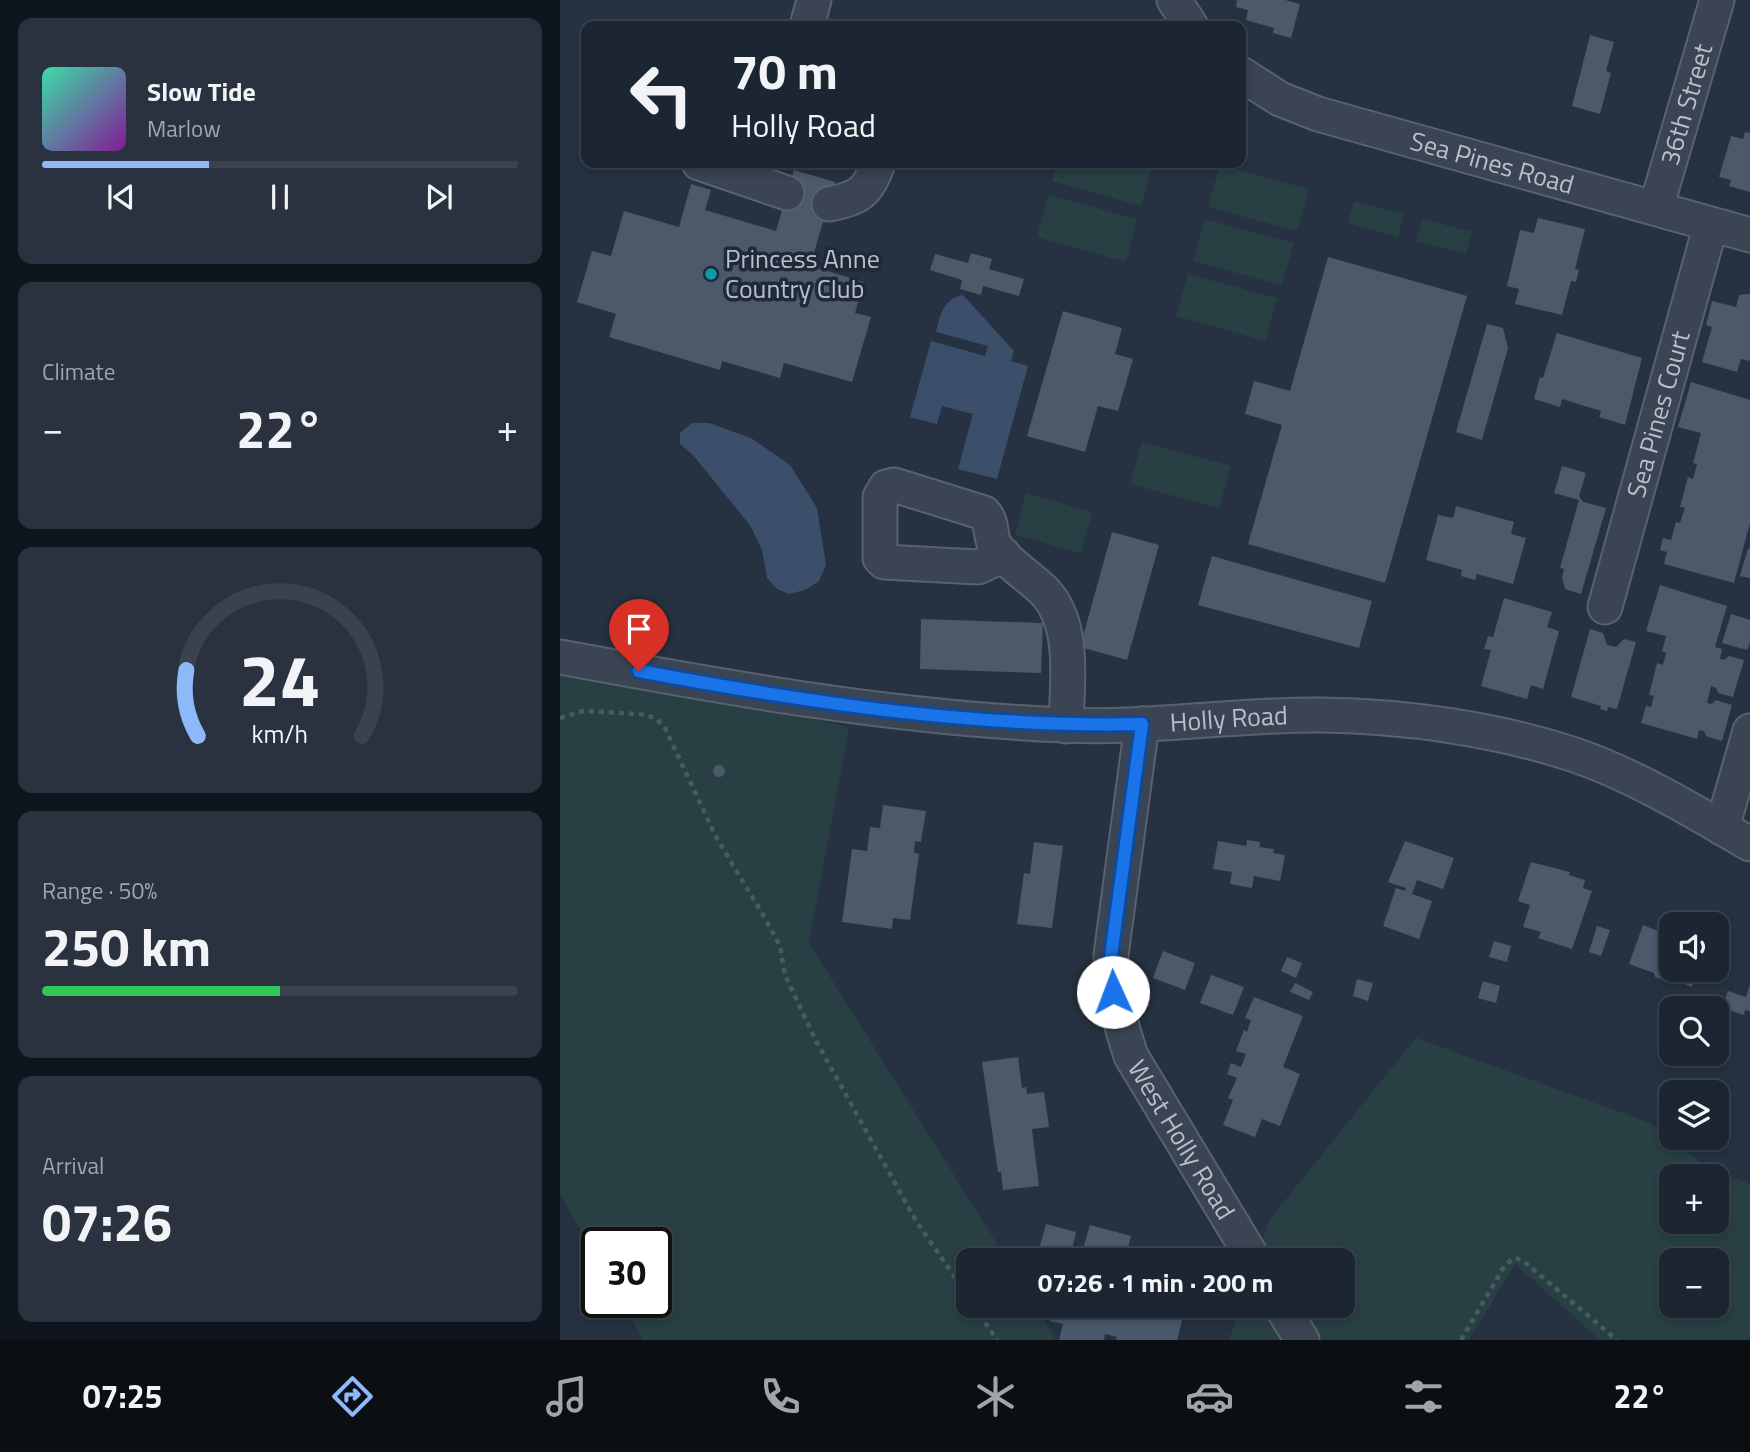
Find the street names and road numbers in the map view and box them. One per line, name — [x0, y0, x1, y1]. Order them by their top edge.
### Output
street label: 36th Street — [1650, 39, 1722, 170]
street label: Sea Pines Road — [1406, 121, 1579, 204]
street label: Sea Pines Court — [1616, 326, 1700, 502]
street label: Holly Road — [1169, 695, 1288, 742]
street label: West Holly Road — [1119, 1052, 1245, 1227]

